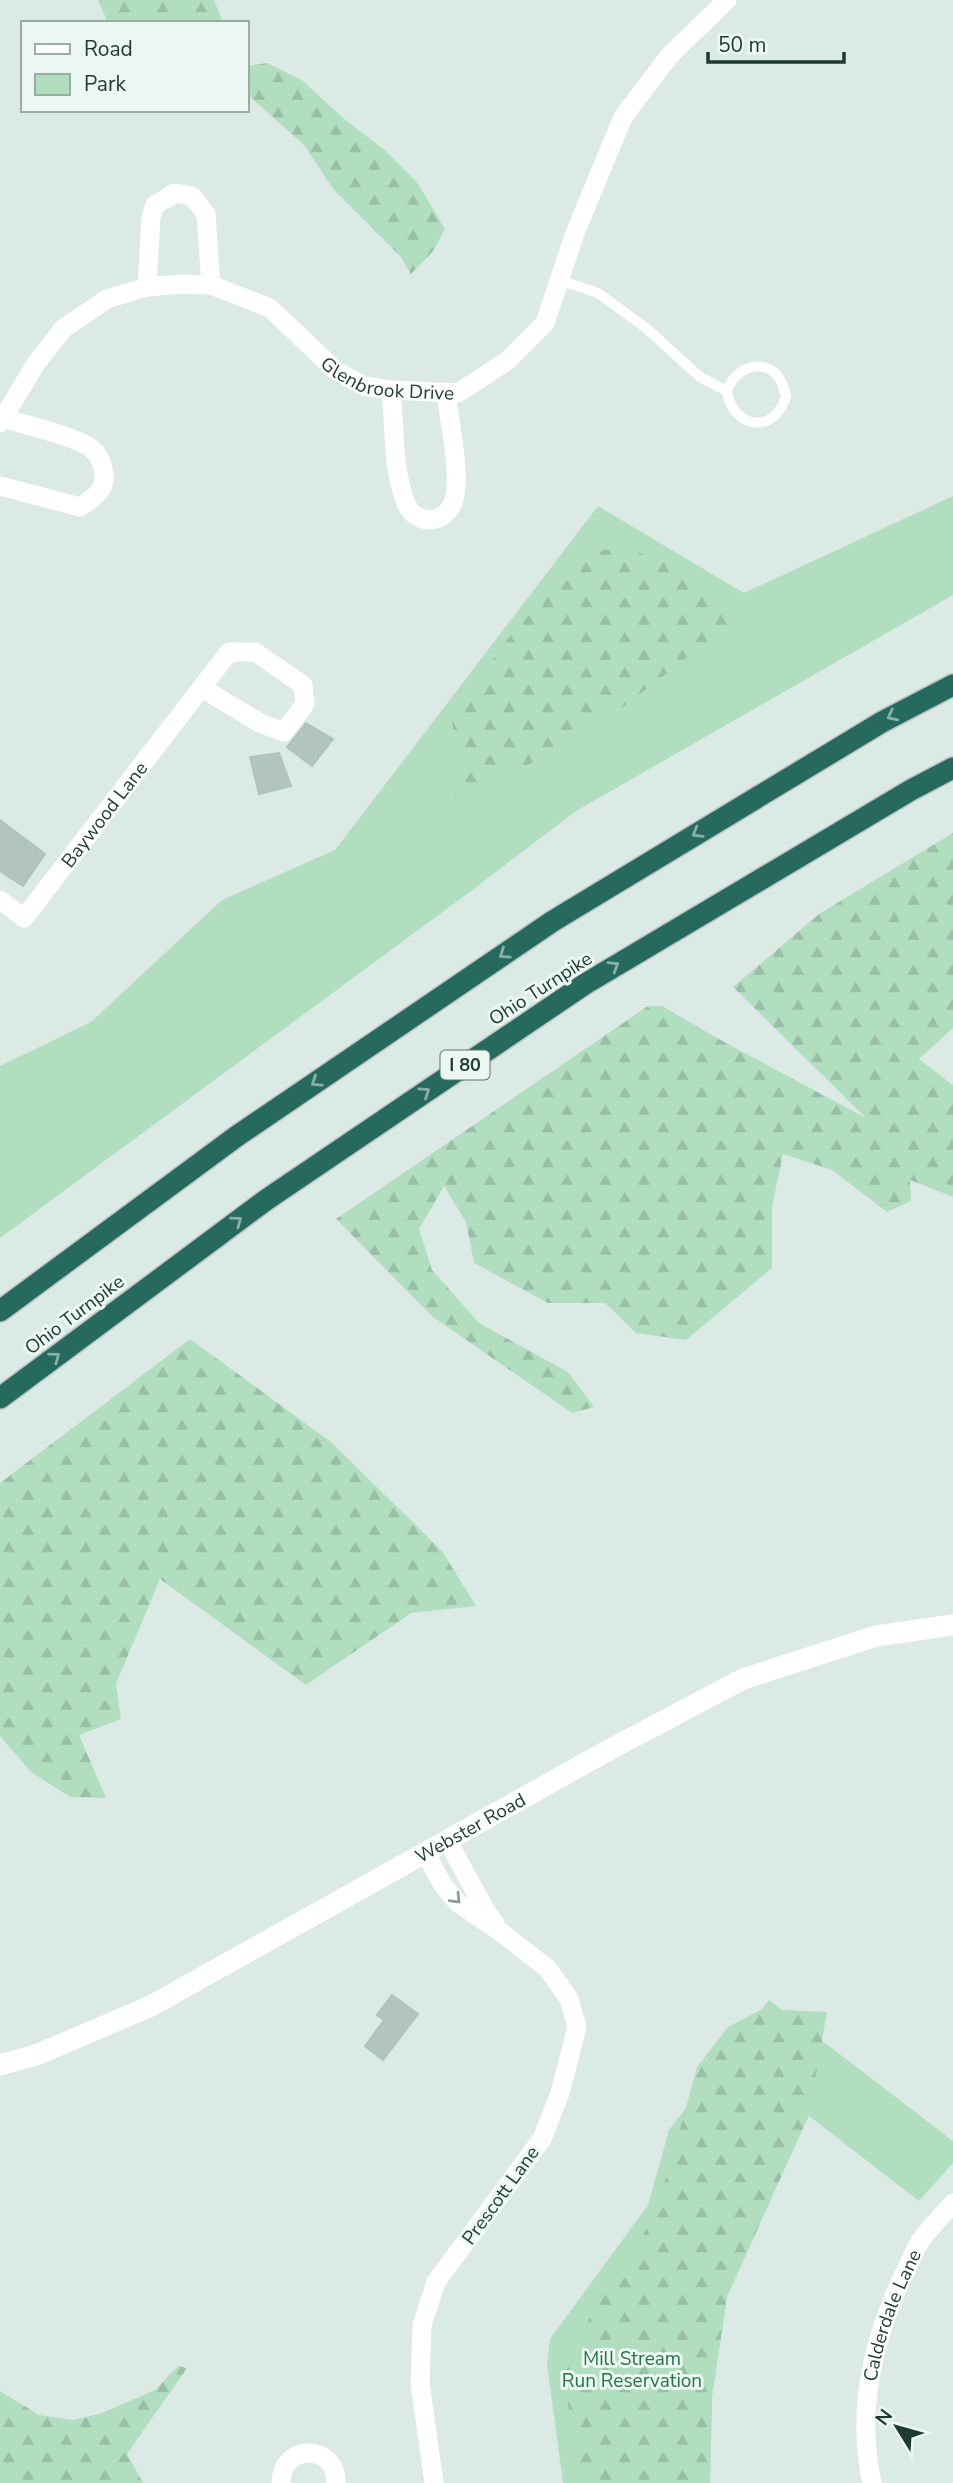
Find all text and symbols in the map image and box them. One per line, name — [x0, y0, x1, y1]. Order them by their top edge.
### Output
legend — [21, 21, 248, 112]
scale bar — [708, 21, 844, 65]
text: 50 m — [718, 31, 767, 59]
text: Road — [84, 35, 133, 63]
text: Park — [84, 70, 126, 98]
street label: Glenbrook Drive — [314, 351, 455, 407]
one-way arrow — [887, 708, 899, 722]
street label: Baywood Lane — [56, 757, 154, 873]
one-way arrow — [692, 825, 705, 838]
street label: Ohio Turnpike — [484, 946, 597, 1032]
one-way arrow — [499, 946, 512, 958]
one-way arrow — [607, 962, 620, 975]
road number: I 80 — [440, 1050, 490, 1080]
one-way arrow — [311, 1074, 324, 1086]
one-way arrow — [417, 1088, 430, 1100]
one-way arrow — [230, 1217, 242, 1230]
street label: Ohio Turnpike — [20, 1269, 130, 1361]
one-way arrow — [47, 1353, 60, 1365]
street label: Webster Road — [411, 1787, 530, 1870]
one-way arrow — [448, 1891, 461, 1904]
street label: Prescott Lane — [456, 2141, 545, 2250]
street label: Calderdale Lane — [858, 2245, 928, 2384]
park label: Mill Stream Run Reservation — [562, 2346, 702, 2394]
north arrow — [862, 2392, 932, 2462]
text: N — [870, 2404, 899, 2431]

